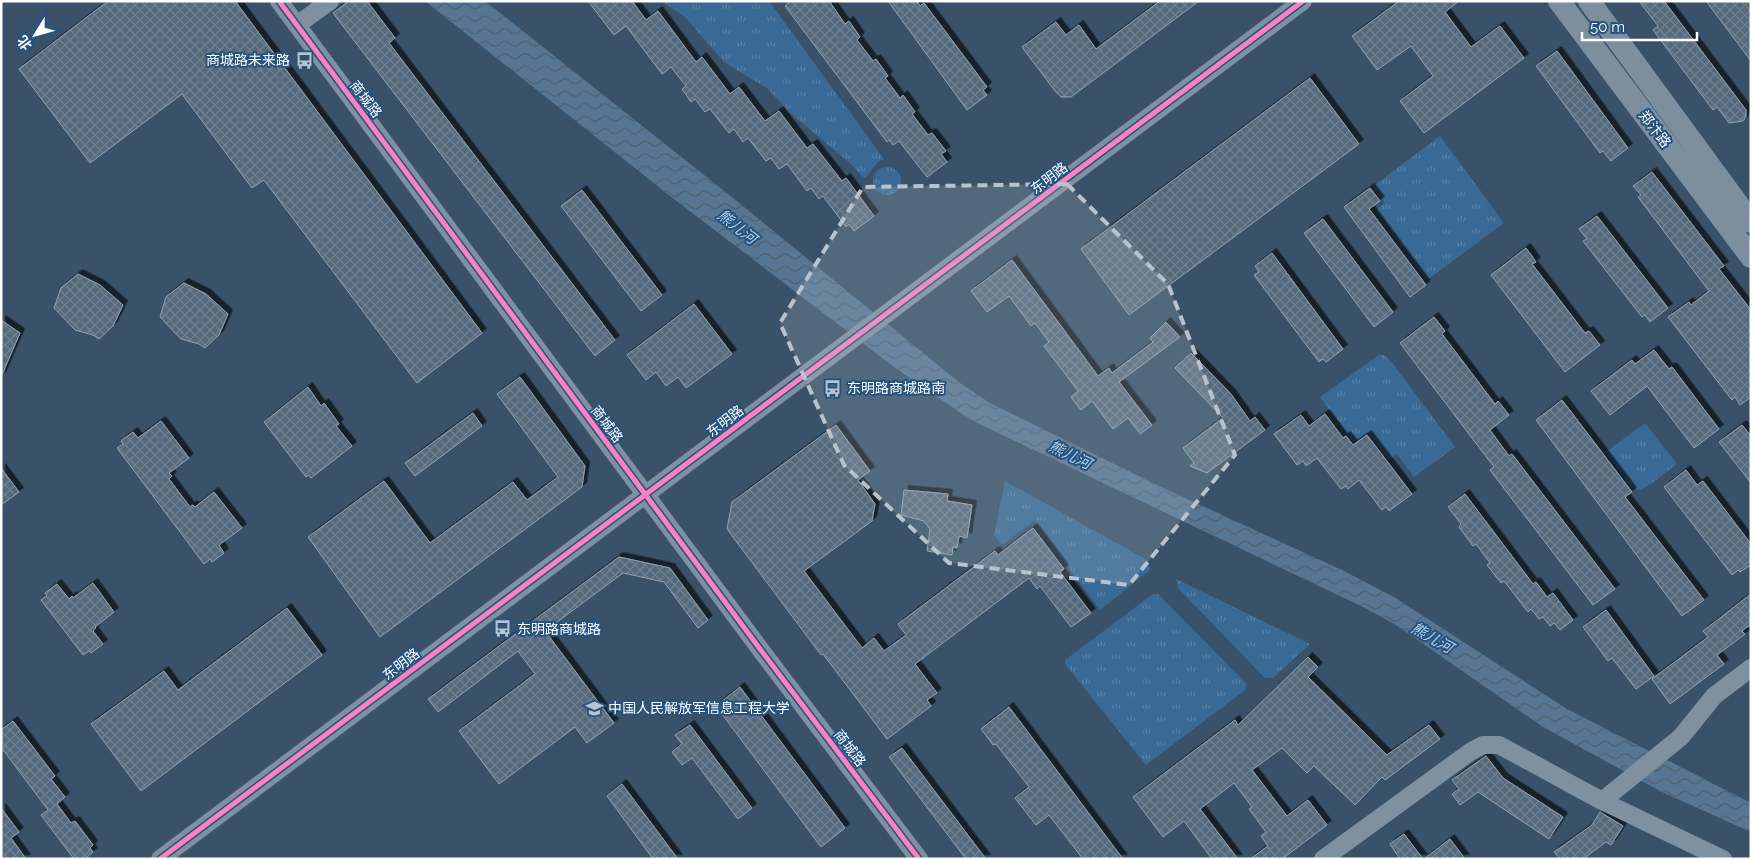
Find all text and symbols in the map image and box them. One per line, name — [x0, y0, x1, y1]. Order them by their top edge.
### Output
north arrow — [10, 10, 60, 60]
scale bar — [1582, 10, 1697, 42]
text: 50 m — [1590, 18, 1625, 36]
text: 北 — [14, 32, 35, 53]
bus stop icon: 商城路未来路 — [294, 50, 314, 70]
place label: 商城路未来路 — [206, 52, 290, 68]
street label: 商城路 — [347, 77, 385, 121]
street label: 郑汴路 — [1636, 107, 1674, 151]
street label: 东明路 — [1027, 159, 1071, 197]
water label: 熊儿河 — [714, 206, 763, 250]
bus stop icon: 东明路商城路南 — [823, 378, 843, 398]
place label: 东明路商城路南 — [847, 380, 945, 396]
street label: 商城路 — [588, 402, 626, 446]
street label: 东明路 — [703, 402, 747, 440]
water label: 熊儿河 — [1046, 437, 1097, 474]
bus stop icon: 东明路商城路 — [493, 619, 513, 639]
water label: 熊儿河 — [1408, 619, 1459, 659]
place label: 东明路商城路 — [517, 621, 601, 637]
street label: 东明路 — [379, 645, 423, 683]
school or university icon: 中国人民解放军信息工程大学 — [584, 698, 604, 718]
place label: 中国人民解放军信息工程大学 — [608, 700, 790, 716]
street label: 商城路 — [831, 726, 869, 770]

